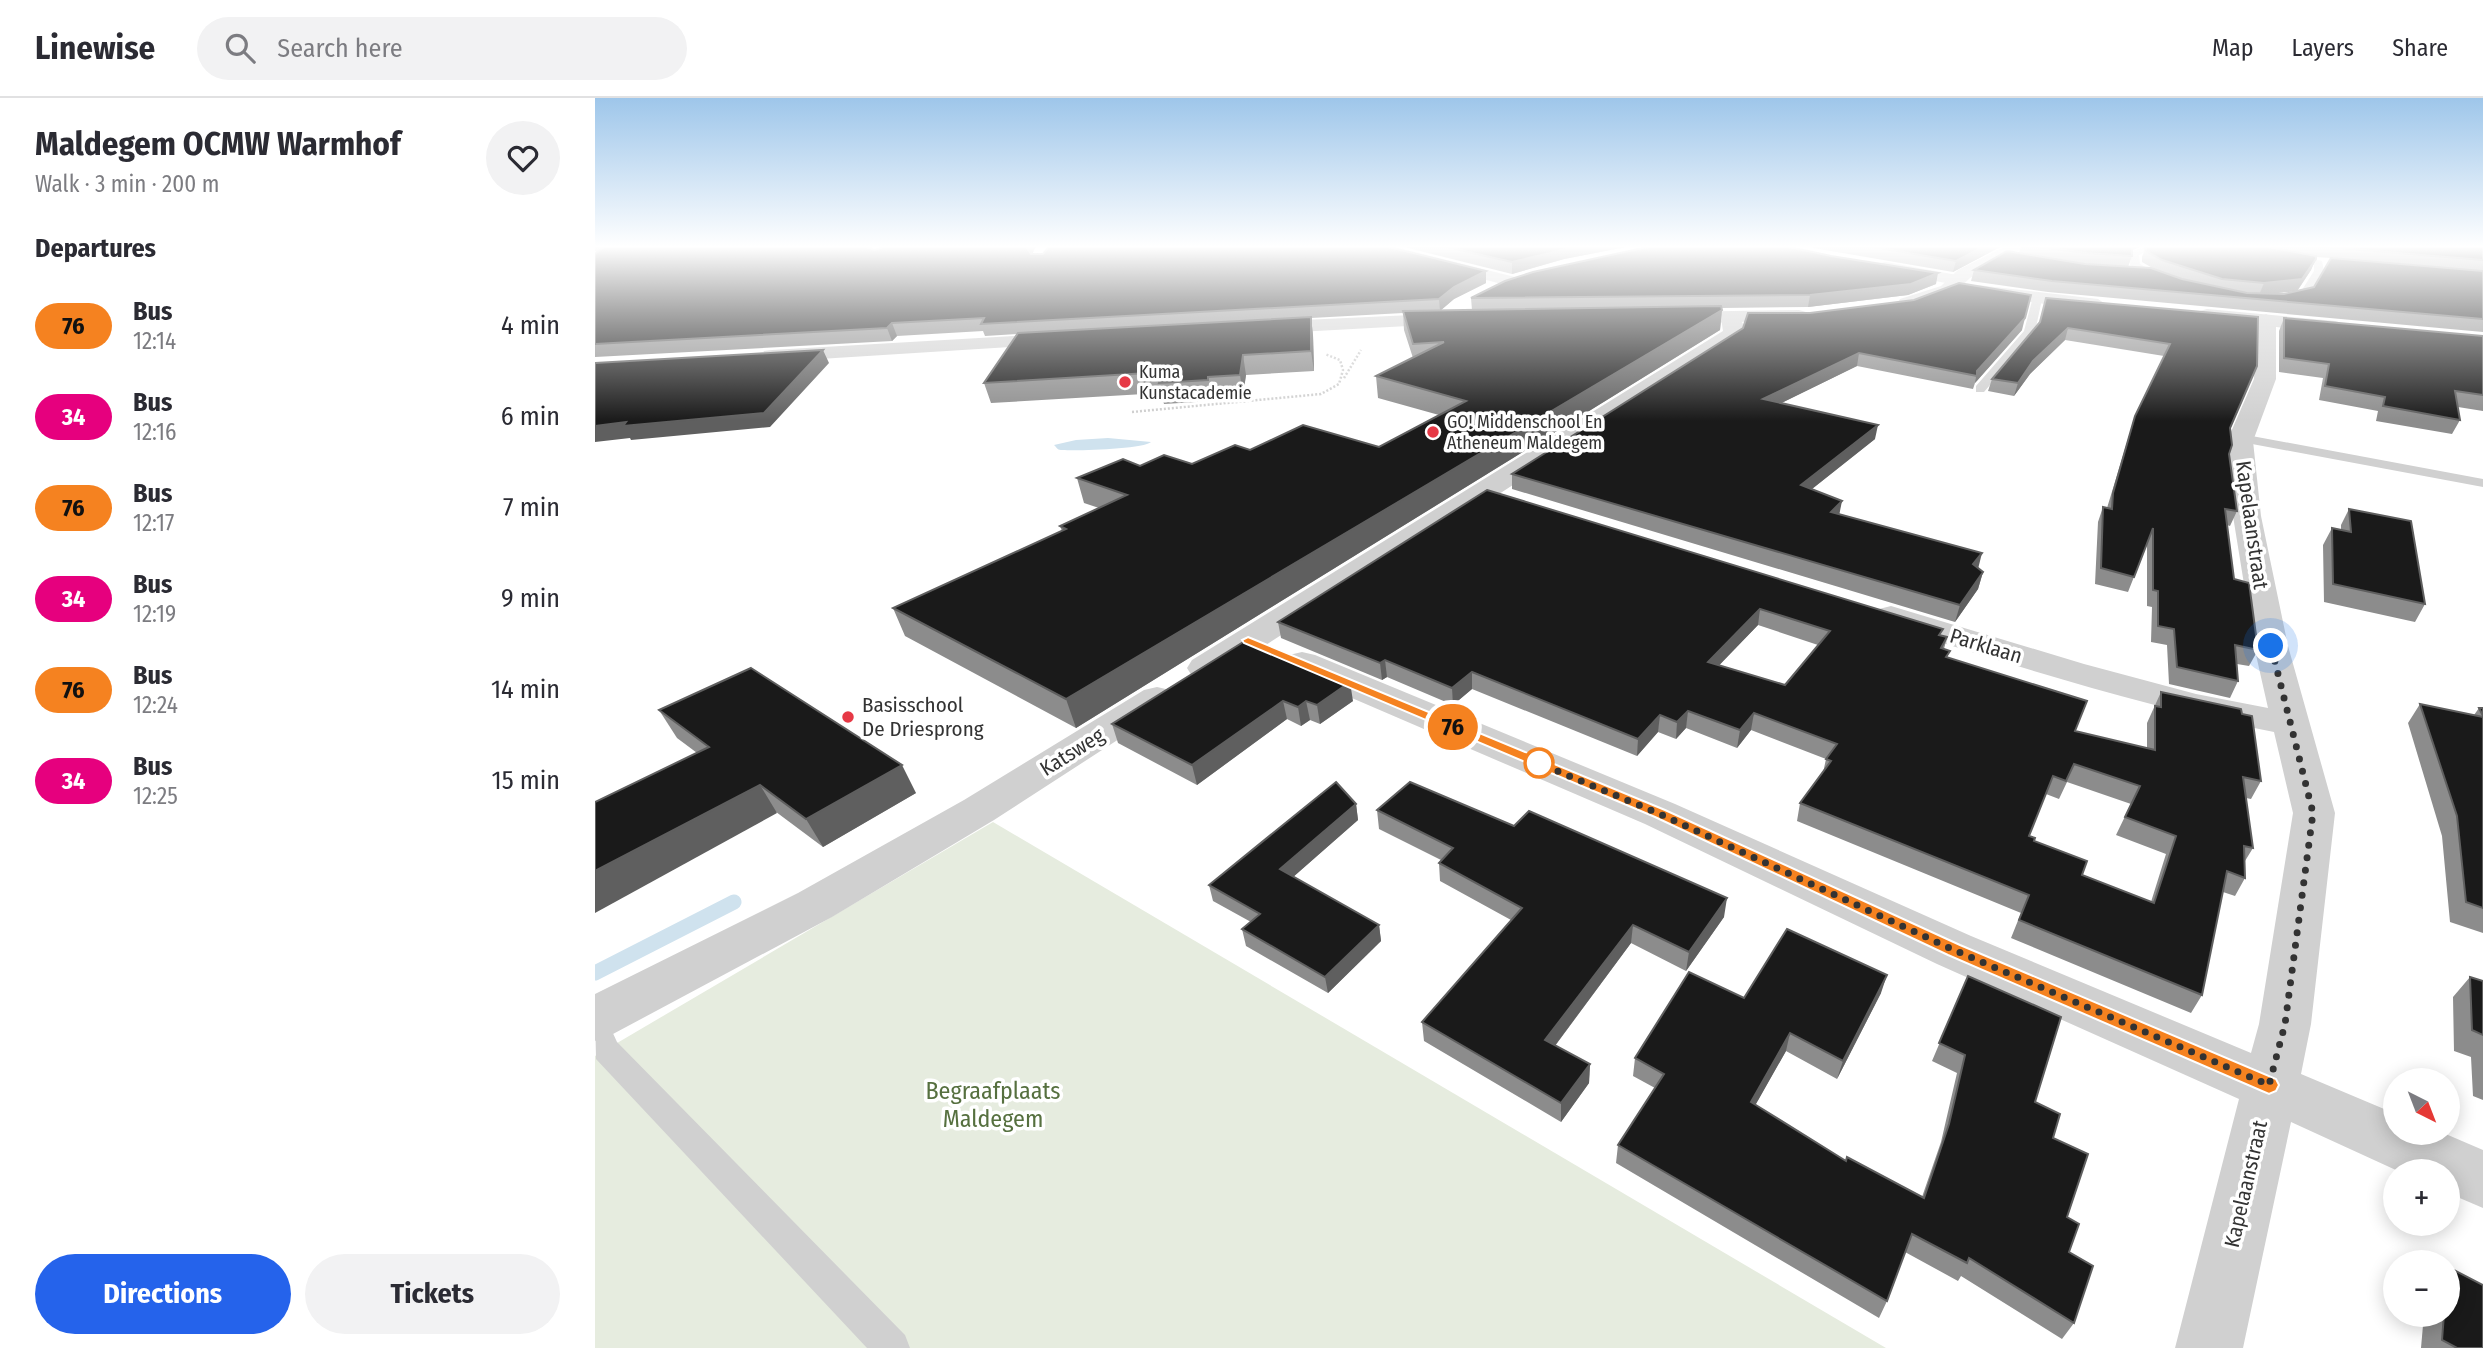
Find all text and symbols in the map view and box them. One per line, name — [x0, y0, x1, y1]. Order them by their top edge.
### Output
search box — [197, 17, 687, 80]
text: Linewise — [35, 28, 155, 68]
icon: search — [221, 29, 259, 67]
text: Search here — [277, 33, 403, 64]
text: Map — [2212, 34, 2254, 62]
text: Layers — [2292, 34, 2354, 62]
text: Share — [2392, 34, 2448, 62]
button: heart — [486, 121, 560, 195]
text: Maldegem OCMW Warmhof — [35, 124, 401, 164]
text: Walk · 3 min · 200 m — [35, 170, 219, 198]
text: Departures — [35, 233, 156, 264]
text: Bus — [133, 296, 172, 327]
text: 4 min — [501, 310, 560, 341]
text: 76 — [62, 312, 85, 340]
text: 12:14 — [133, 327, 176, 355]
place label: Kuma Kunstacademie — [1139, 361, 1252, 404]
marker: Kuma Kunstacademie — [1117, 374, 1133, 390]
text: Bus — [133, 387, 172, 418]
text: 6 min — [501, 401, 560, 432]
text: 34 — [62, 403, 85, 431]
place label: GO! Middenschool En Atheneum Maldegem — [1447, 411, 1603, 454]
text: 12:16 — [133, 418, 176, 446]
marker: GO! Middenschool En Atheneum Maldegem — [1425, 424, 1441, 440]
street label: Kapelaanstraat — [2230, 459, 2274, 591]
text: Bus — [133, 478, 172, 509]
text: 7 min — [503, 492, 560, 523]
text: 76 — [62, 494, 85, 522]
text: 12:17 — [133, 509, 174, 537]
text: Bus — [133, 569, 172, 600]
text: 9 min — [501, 583, 560, 614]
text: 34 — [62, 585, 85, 613]
text: 12:19 — [133, 600, 176, 628]
street label: Parklaan — [1947, 623, 2025, 669]
your location — [2253, 628, 2288, 663]
text: Bus — [133, 660, 172, 691]
text: 14 min — [491, 674, 560, 705]
text: 76 — [62, 676, 85, 704]
text: 12:24 — [133, 691, 178, 719]
place label: Basisschool De Driesprong — [862, 692, 984, 742]
line badge: 76 — [1421, 704, 1484, 750]
marker: Basisschool De Driesprong — [840, 709, 856, 725]
text: 76 — [1442, 713, 1464, 741]
street label: Katsweg — [1035, 722, 1109, 782]
unlabelled marker — [1524, 748, 1554, 778]
text: Bus — [133, 751, 172, 782]
text: 15 min — [492, 765, 560, 796]
text: 34 — [62, 767, 85, 795]
text: 12:25 — [133, 782, 178, 810]
north arrow — [2383, 1068, 2461, 1144]
map controls — [2383, 1068, 2460, 1327]
park label: Begraafplaats Maldegem — [925, 1077, 1061, 1133]
street label: Kapelaanstraat — [2219, 1118, 2273, 1250]
button: + — [2383, 1159, 2460, 1236]
button: − — [2383, 1250, 2460, 1327]
button: Directions — [35, 1254, 291, 1334]
button: Tickets — [305, 1254, 560, 1334]

